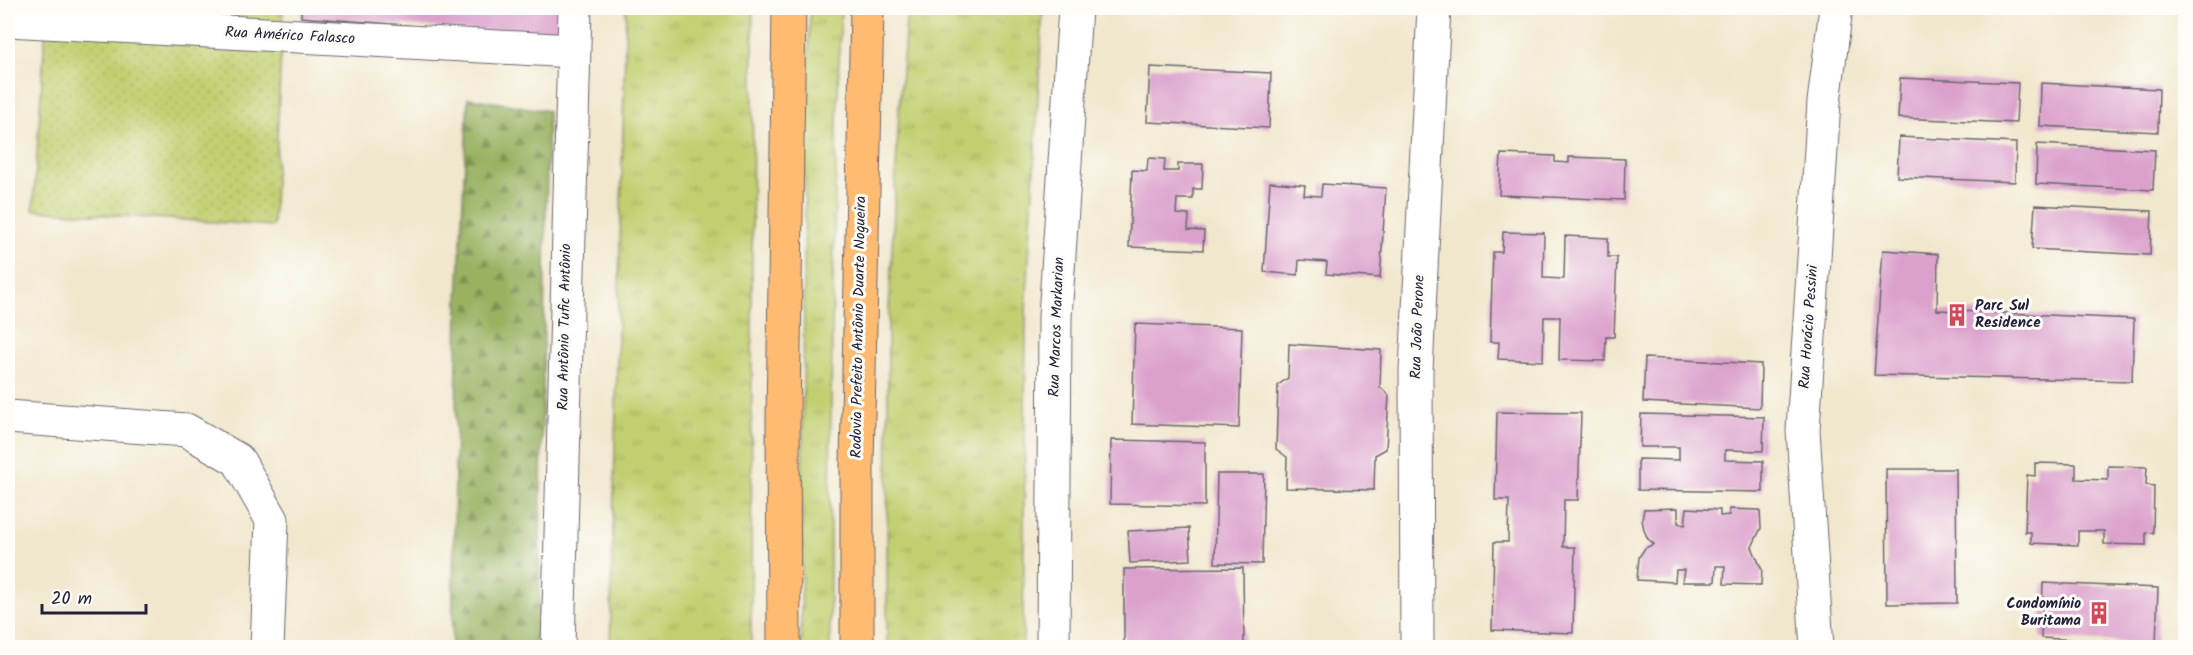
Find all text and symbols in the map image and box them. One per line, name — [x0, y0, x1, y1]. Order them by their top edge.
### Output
street label: Rua Américo Falasco — [224, 21, 356, 51]
street label: Rodovia Prefeito Antônio Duarte Nogueira — [845, 196, 873, 458]
street label: Rua Antônio Tufic Antônio — [552, 243, 578, 411]
street label: Rua Marcos Markarian — [1043, 257, 1071, 397]
street label: Rua Horácio Pessini — [1793, 263, 1825, 390]
street label: Rua João Perone — [1404, 274, 1432, 379]
place label: Parc Sul Residence — [1975, 294, 2041, 335]
building icon: Parc Sul Residence — [1944, 302, 1970, 328]
scale bar — [42, 577, 146, 615]
text: 20 m — [51, 585, 92, 614]
place label: Condomínio Buritama — [2006, 592, 2081, 633]
building icon: Condomínio Buritama — [2086, 600, 2112, 626]

